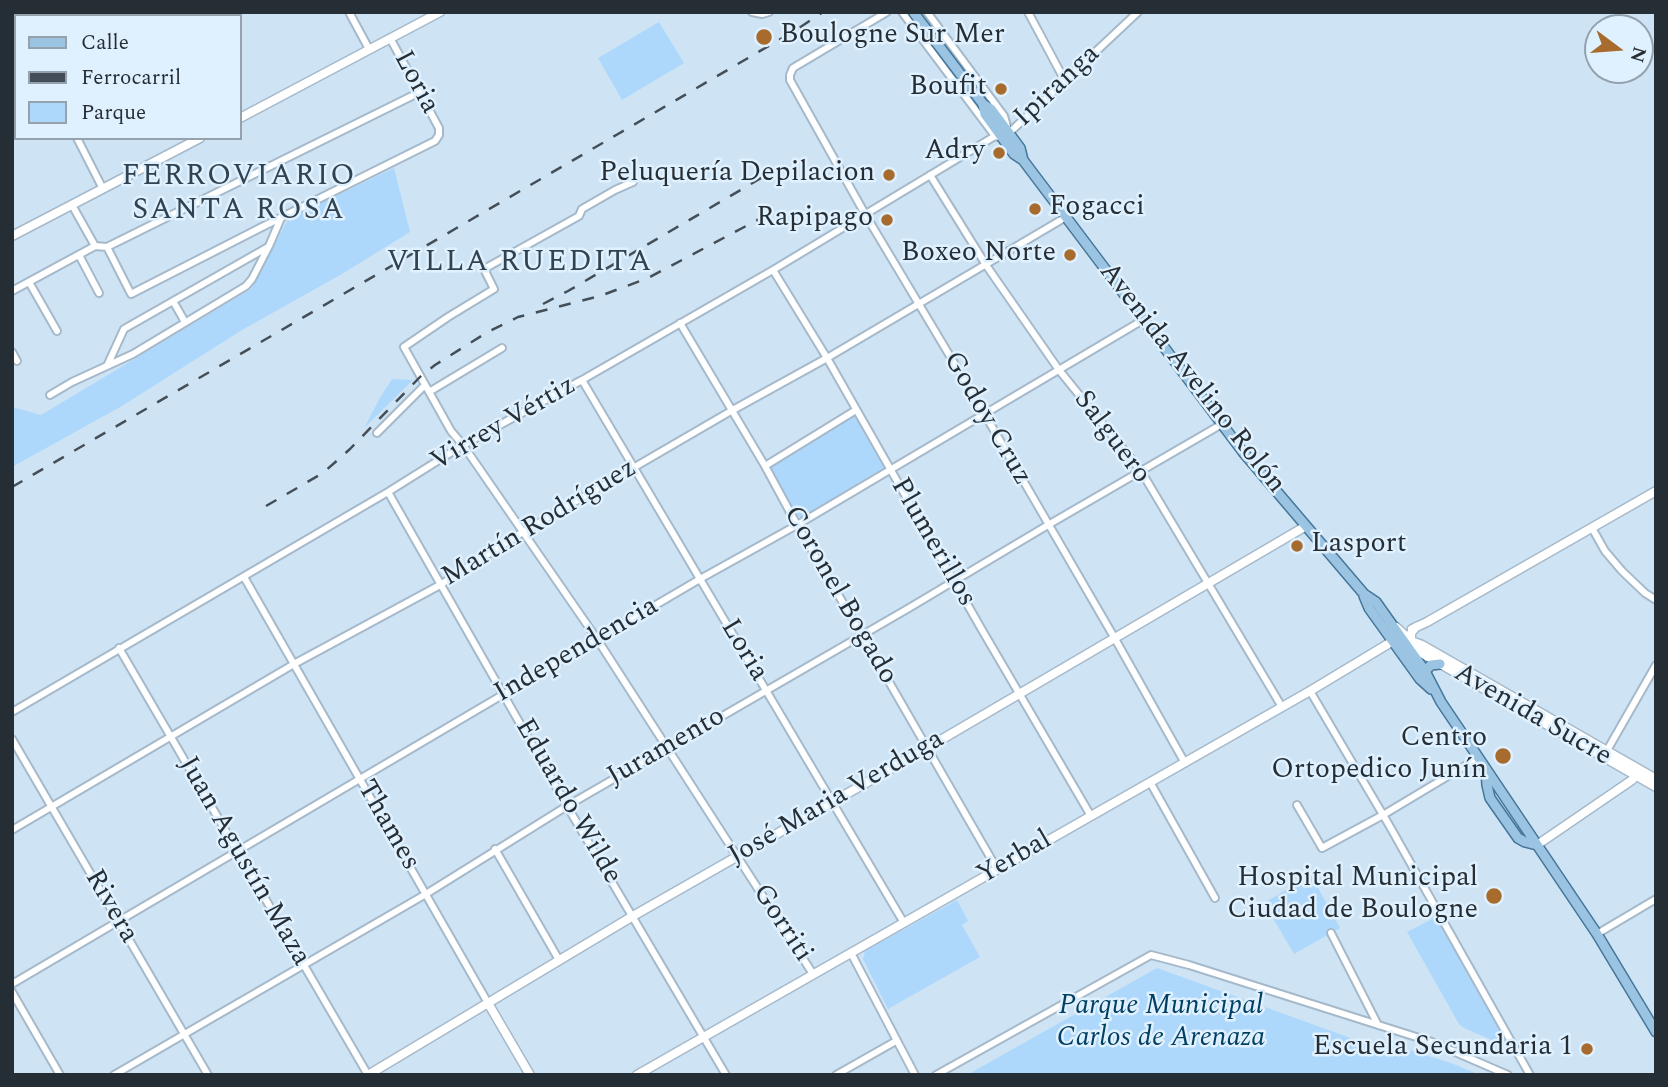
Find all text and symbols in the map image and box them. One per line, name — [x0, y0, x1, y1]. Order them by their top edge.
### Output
legend — [14, 14, 242, 140]
north arrow — [1584, 14, 1654, 84]
place label: Boulogne Sur Mer — [780, 20, 1005, 54]
text: Calle — [81, 27, 129, 59]
marker: Boulogne Sur Mer — [754, 27, 774, 47]
street label: Ipiranga — [1008, 39, 1108, 135]
text: N — [1622, 43, 1654, 66]
street label: Loria — [385, 46, 445, 120]
text: Ferrocarril — [81, 62, 181, 94]
place label: Boufit — [909, 72, 987, 106]
marker: Boufit — [993, 81, 1009, 97]
text: Parque — [81, 97, 146, 129]
place label: Adry — [924, 136, 985, 170]
marker: Adry — [991, 145, 1007, 161]
place label: Peluquería Depilacion — [599, 158, 875, 192]
district label: FERROVIARIO SANTA ROSA — [123, 160, 355, 230]
marker: Peluquería Depilacion — [881, 167, 897, 183]
place label: Fogacci — [1049, 192, 1145, 226]
marker: Fogacci — [1027, 201, 1043, 217]
place label: Rapipago — [756, 203, 873, 237]
marker: Rapipago — [879, 212, 895, 228]
place label: Boxeo Norte — [901, 238, 1056, 272]
district label: VILLA RUEDITA — [388, 246, 652, 282]
marker: Boxeo Norte — [1062, 247, 1078, 263]
street label: Avenida Avelino Rolón — [1090, 257, 1292, 501]
street label: Godoy Cruz — [934, 346, 1038, 492]
street label: Virrey Vértiz — [426, 370, 582, 480]
street label: Salguero — [1065, 385, 1157, 491]
street label: Martín Rodríguez — [437, 453, 643, 595]
street label: Plumerillos — [882, 473, 982, 613]
street label: Coronel Bogado — [774, 501, 904, 691]
place label: Lasport — [1311, 529, 1407, 563]
marker: Lasport — [1289, 538, 1305, 554]
street label: Independencia — [489, 591, 665, 711]
street label: Loria — [712, 614, 774, 688]
street label: Avenida Sucre — [1447, 657, 1617, 775]
street label: Juramento — [602, 701, 732, 795]
street label: Eduardo Wilde — [506, 713, 628, 891]
place label: Centro Ortopedico Junín — [1271, 723, 1487, 789]
street label: José Maria Verduga — [723, 724, 951, 874]
marker: Centro Ortopedico Junín — [1493, 746, 1513, 766]
street label: Juan Agustín Maza — [169, 751, 317, 973]
street label: Thames — [348, 775, 426, 877]
street label: Yerbal — [972, 824, 1058, 894]
place label: Hospital Municipal Ciudad de Boulogne — [1227, 863, 1478, 929]
street label: Rivera — [76, 864, 144, 950]
street label: Gorriti — [743, 879, 819, 969]
marker: Hospital Municipal Ciudad de Boulogne — [1484, 886, 1504, 906]
park label: Parque Municipal Carlos de Arenaza — [1057, 991, 1265, 1057]
place label: Escuela Secundaria 1 — [1313, 1032, 1573, 1066]
marker: Escuela Secundaria 1 — [1579, 1041, 1595, 1057]

